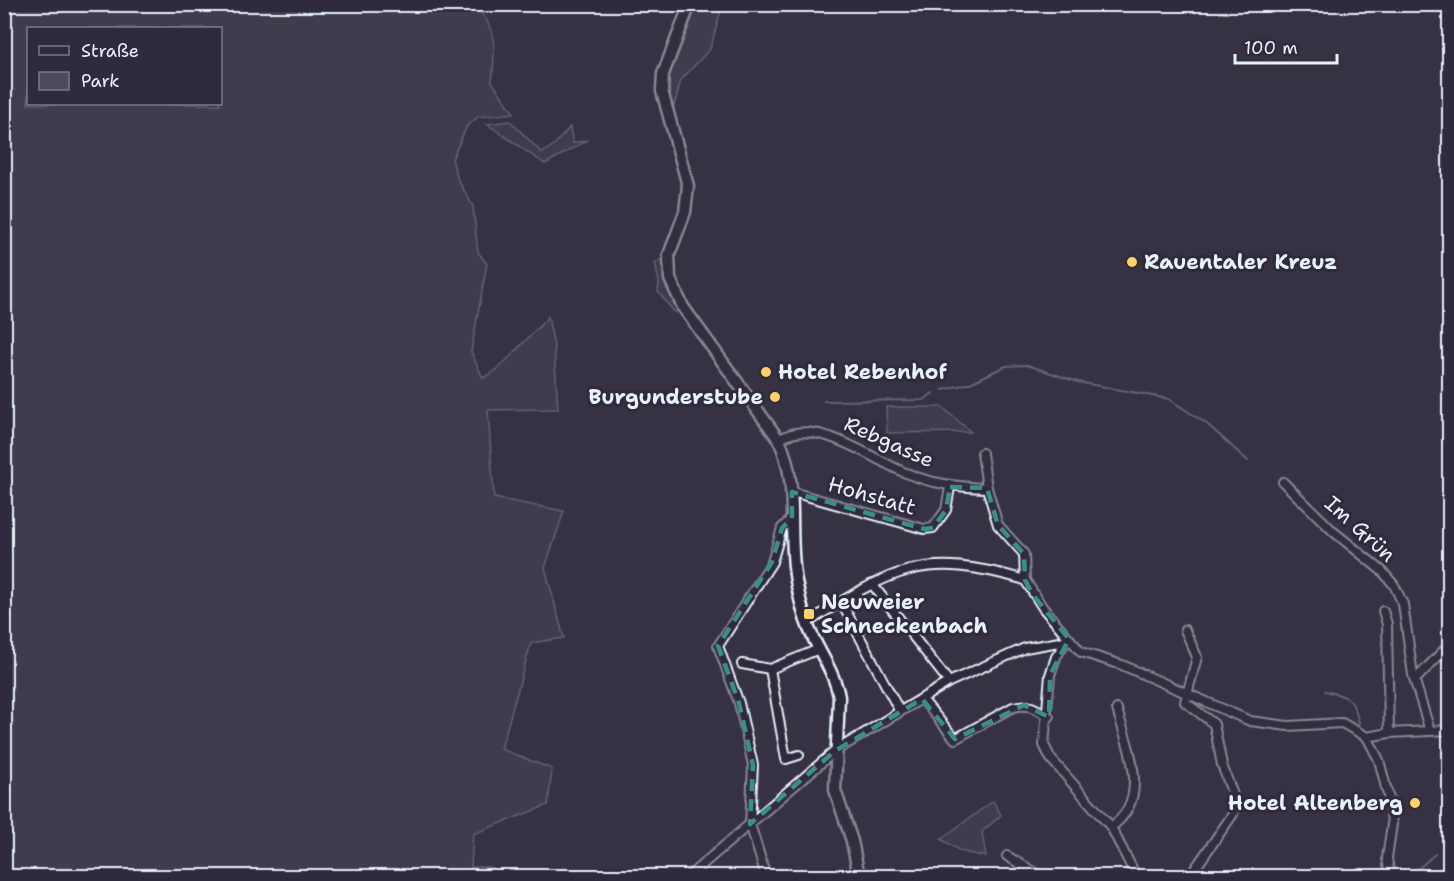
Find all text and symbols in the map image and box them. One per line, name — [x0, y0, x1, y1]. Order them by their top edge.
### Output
legend — [27, 27, 222, 105]
scale bar — [1235, 27, 1337, 65]
text: 100 m — [1244, 36, 1298, 60]
text: Straße — [81, 39, 139, 63]
text: Park — [81, 69, 120, 93]
place label: Rauentaler Kreuz — [1144, 248, 1337, 276]
marker: Rauentaler Kreuz — [1125, 255, 1139, 269]
place label: Hotel Rebenhof — [778, 358, 947, 386]
marker: Hotel Rebenhof — [759, 365, 773, 379]
place label: Burgunderstube — [589, 383, 763, 411]
marker: Burgunderstube — [768, 390, 782, 404]
street label: Rebgasse — [840, 410, 938, 474]
street label: Hohstatt — [825, 470, 919, 522]
street label: Im Grün — [1319, 490, 1402, 568]
place label: Neuweier Schneckenbach — [821, 588, 988, 640]
marker: Neuweier Schneckenbach — [802, 607, 816, 621]
place label: Hotel Altenberg — [1228, 789, 1403, 817]
marker: Hotel Altenberg — [1408, 796, 1422, 810]

